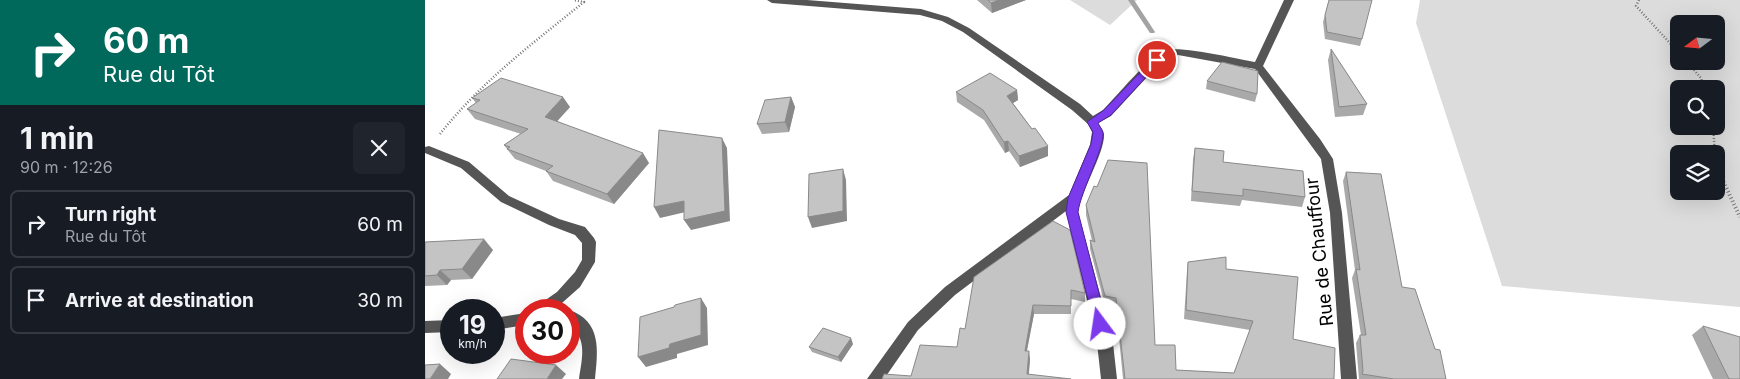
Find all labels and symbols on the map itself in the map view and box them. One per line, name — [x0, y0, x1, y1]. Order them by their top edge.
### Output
north arrow — [1670, 15, 1725, 70]
pin — [1136, 39, 1178, 81]
street label: Rue de Chauffour — [1301, 176, 1337, 327]
position arrow — [1073, 297, 1125, 349]
speed limit sign: 30 — [515, 299, 580, 364]

